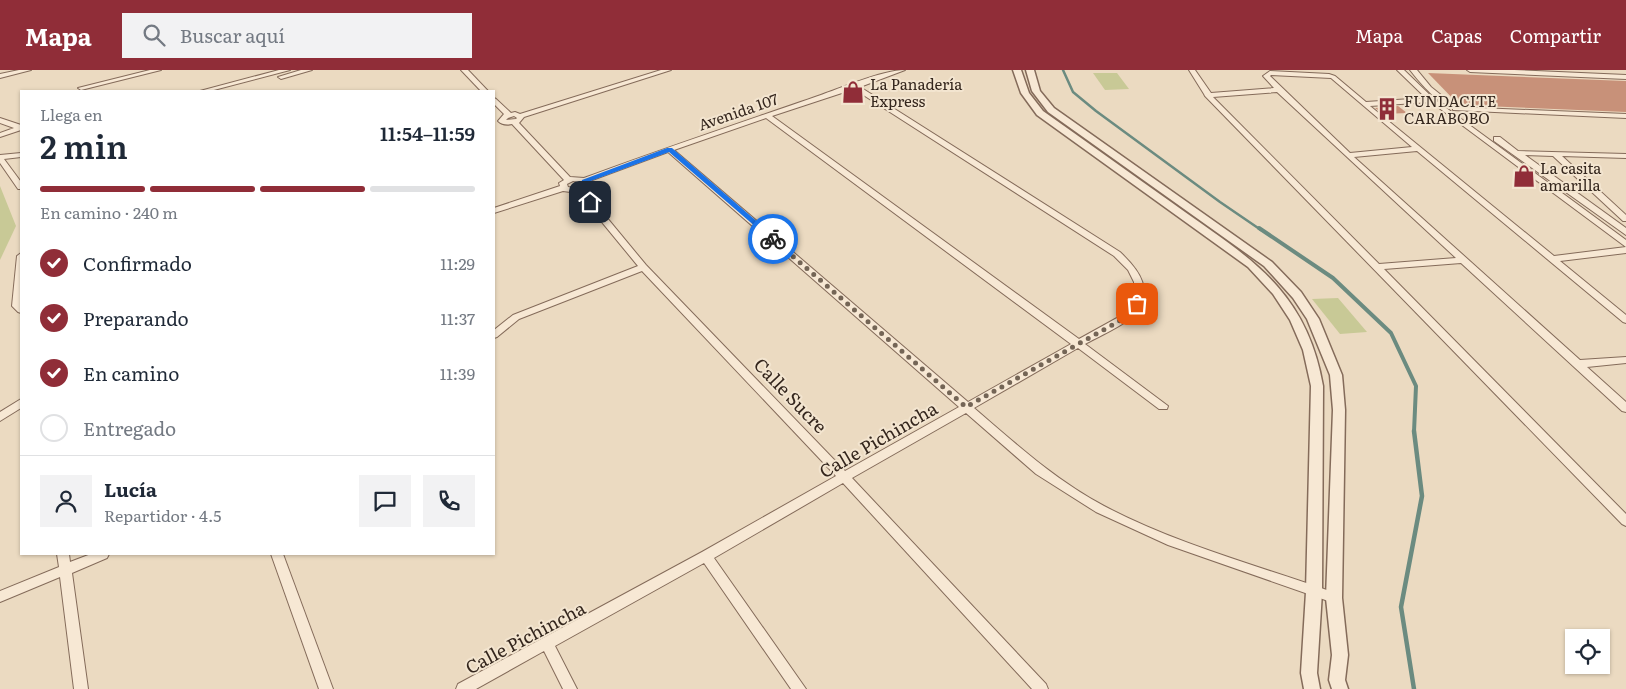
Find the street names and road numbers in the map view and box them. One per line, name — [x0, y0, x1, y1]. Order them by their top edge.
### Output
street label: Avenida 107 — [695, 86, 782, 135]
street label: Calle Sucre — [748, 351, 834, 439]
street label: Calle Pichincha — [814, 394, 943, 484]
street label: Calle Pichincha — [460, 594, 590, 680]

